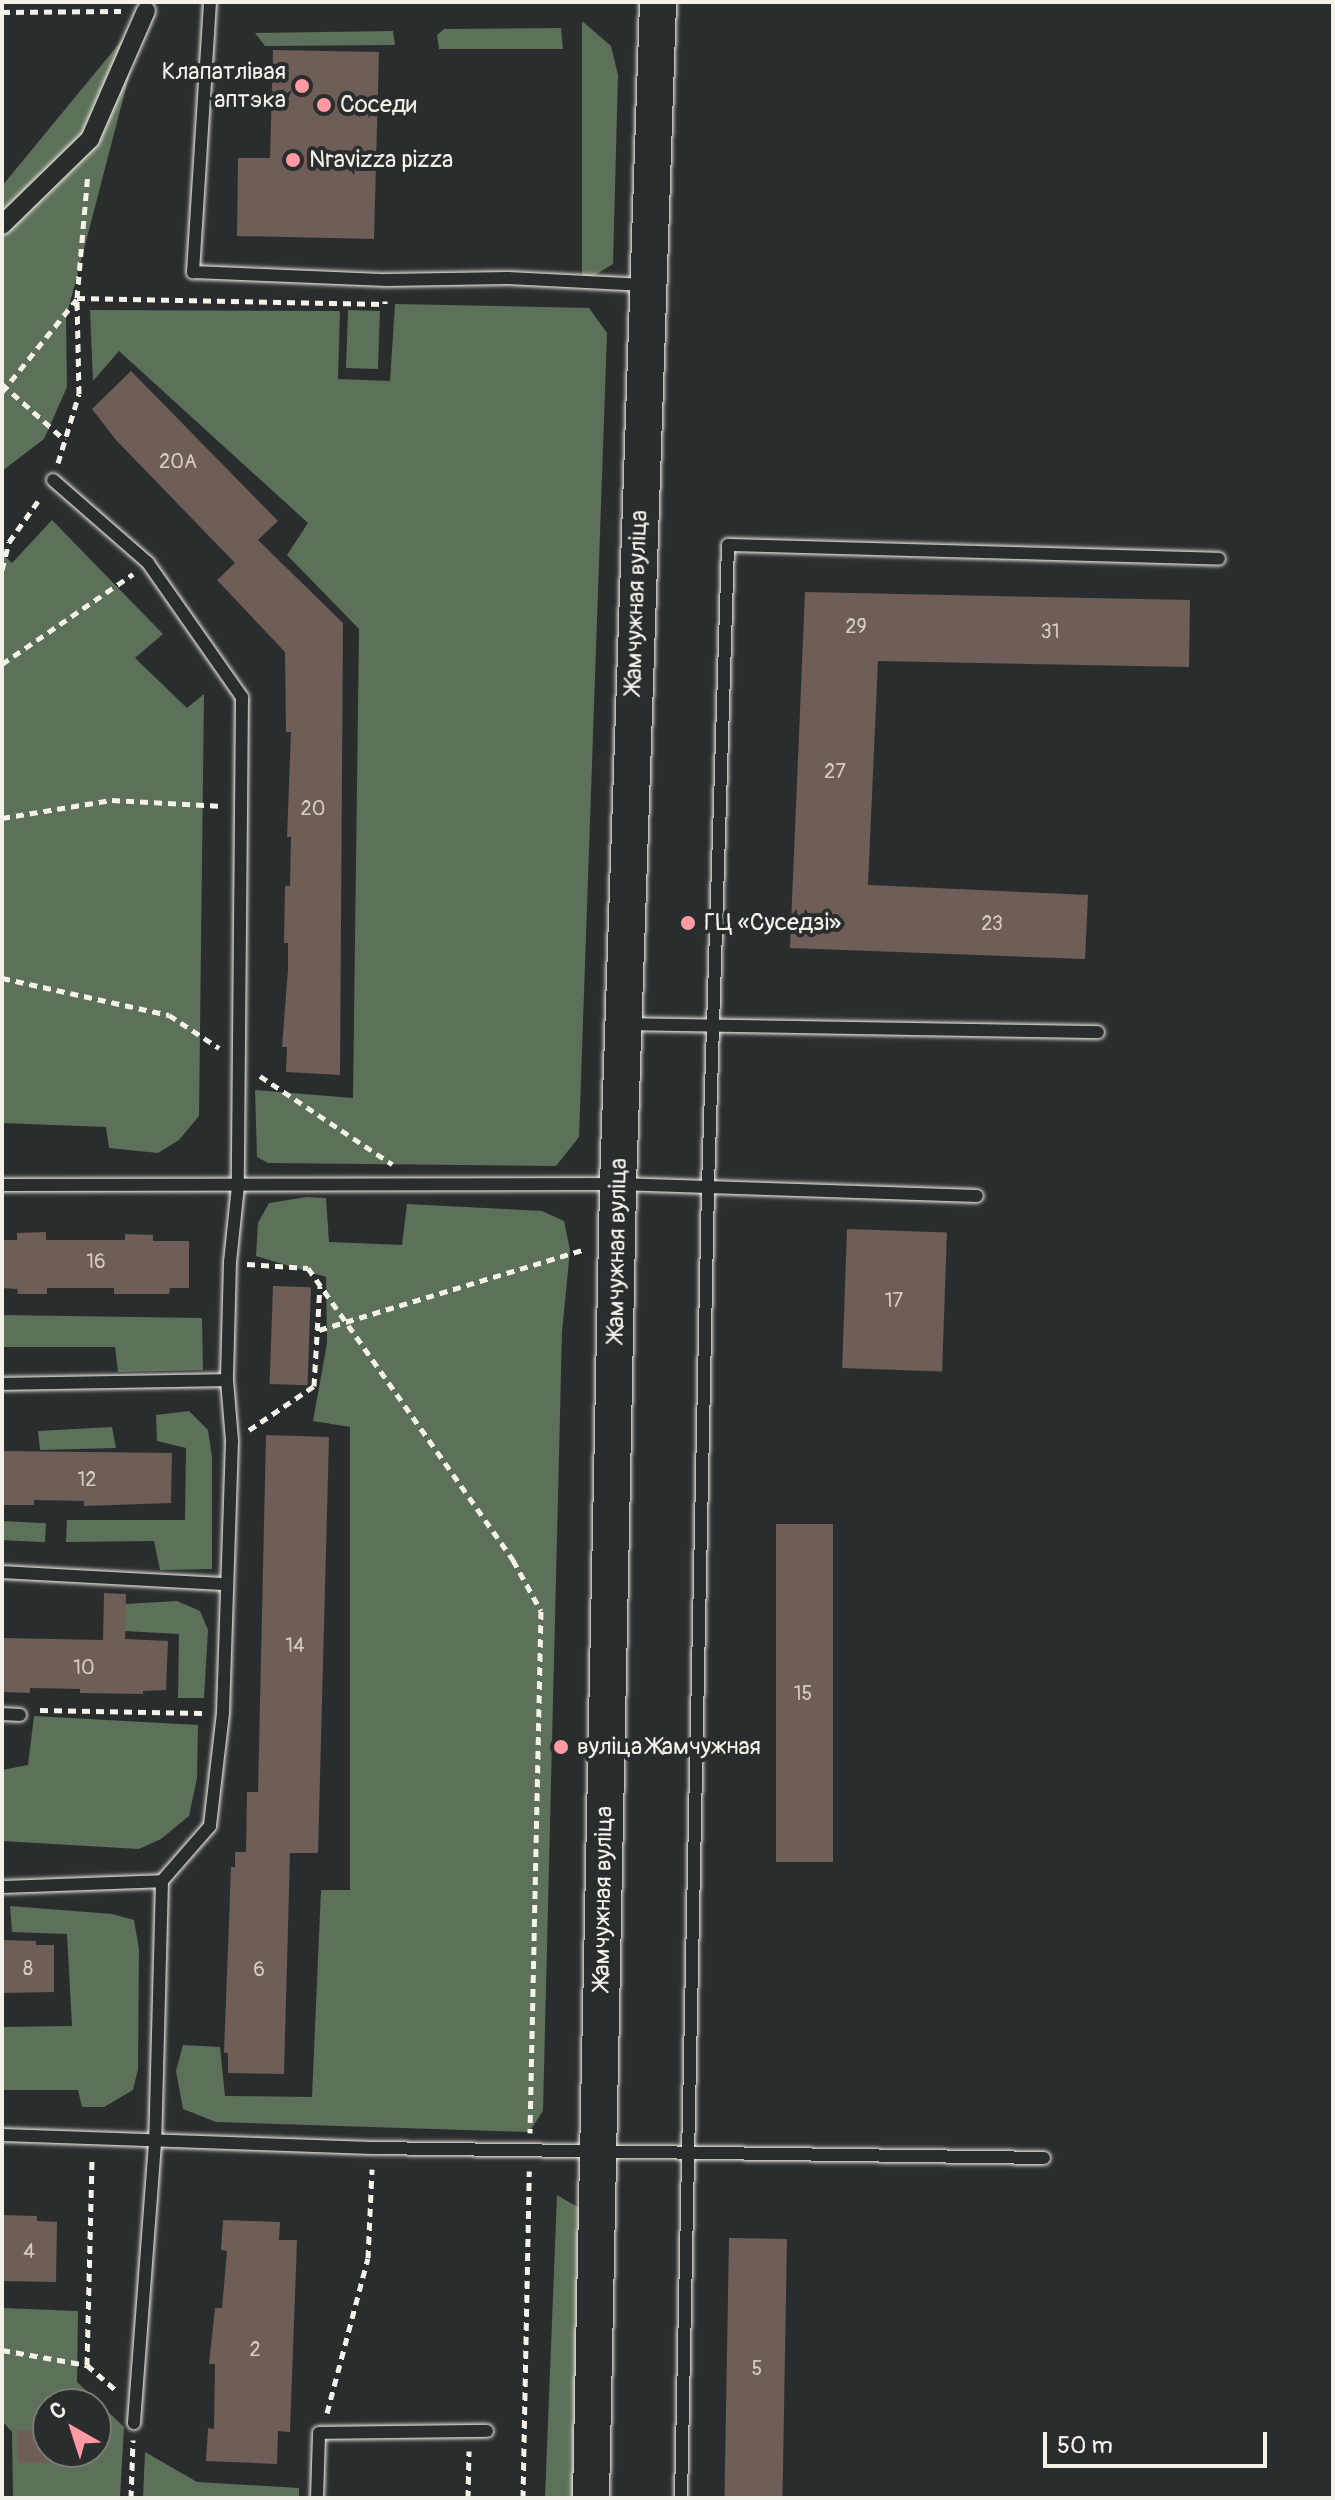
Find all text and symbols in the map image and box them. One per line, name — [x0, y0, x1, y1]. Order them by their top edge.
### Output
place label: Клапатлівая аптэка — [162, 58, 286, 114]
marker: Клапатлівая аптэка — [293, 77, 311, 95]
place label: Соседи — [340, 91, 417, 119]
marker: Соседи — [315, 96, 333, 114]
place label: Nravizza pizza — [309, 146, 453, 174]
marker: Nravizza pizza — [284, 151, 302, 169]
house number: 20А — [159, 449, 197, 473]
street label: Жамчужная вуліца — [618, 510, 654, 694]
house number: 29 — [845, 614, 867, 638]
house number: 31 — [1041, 619, 1059, 643]
house number: 27 — [824, 759, 846, 783]
house number: 20 — [301, 796, 325, 820]
place label: ГЦ «Суседзі» — [704, 909, 841, 937]
house number: 23 — [981, 911, 1003, 935]
marker: ГЦ «Суседзі» — [679, 914, 697, 932]
street label: Жамчужная вуліца — [601, 1158, 633, 1342]
house number: 16 — [86, 1249, 106, 1273]
house number: 17 — [885, 1288, 903, 1312]
house number: 12 — [78, 1467, 96, 1491]
house number: 14 — [285, 1633, 305, 1657]
house number: 10 — [73, 1655, 95, 1679]
house number: 15 — [794, 1681, 812, 1705]
place label: вуліца Жамчужная — [577, 1733, 761, 1761]
marker: вуліца Жамчужная — [552, 1738, 570, 1756]
street label: Жамчужная вуліца — [587, 1806, 619, 1990]
house number: 8 — [23, 1956, 33, 1980]
house number: 6 — [253, 1957, 265, 1981]
house number: 4 — [23, 2239, 35, 2263]
house number: 2 — [249, 2337, 261, 2361]
house number: 5 — [752, 2356, 762, 2380]
north arrow — [32, 2388, 112, 2468]
text: С — [44, 2396, 72, 2426]
scale bar — [1047, 2416, 1271, 2466]
text: 50 m — [1057, 2431, 1113, 2460]

